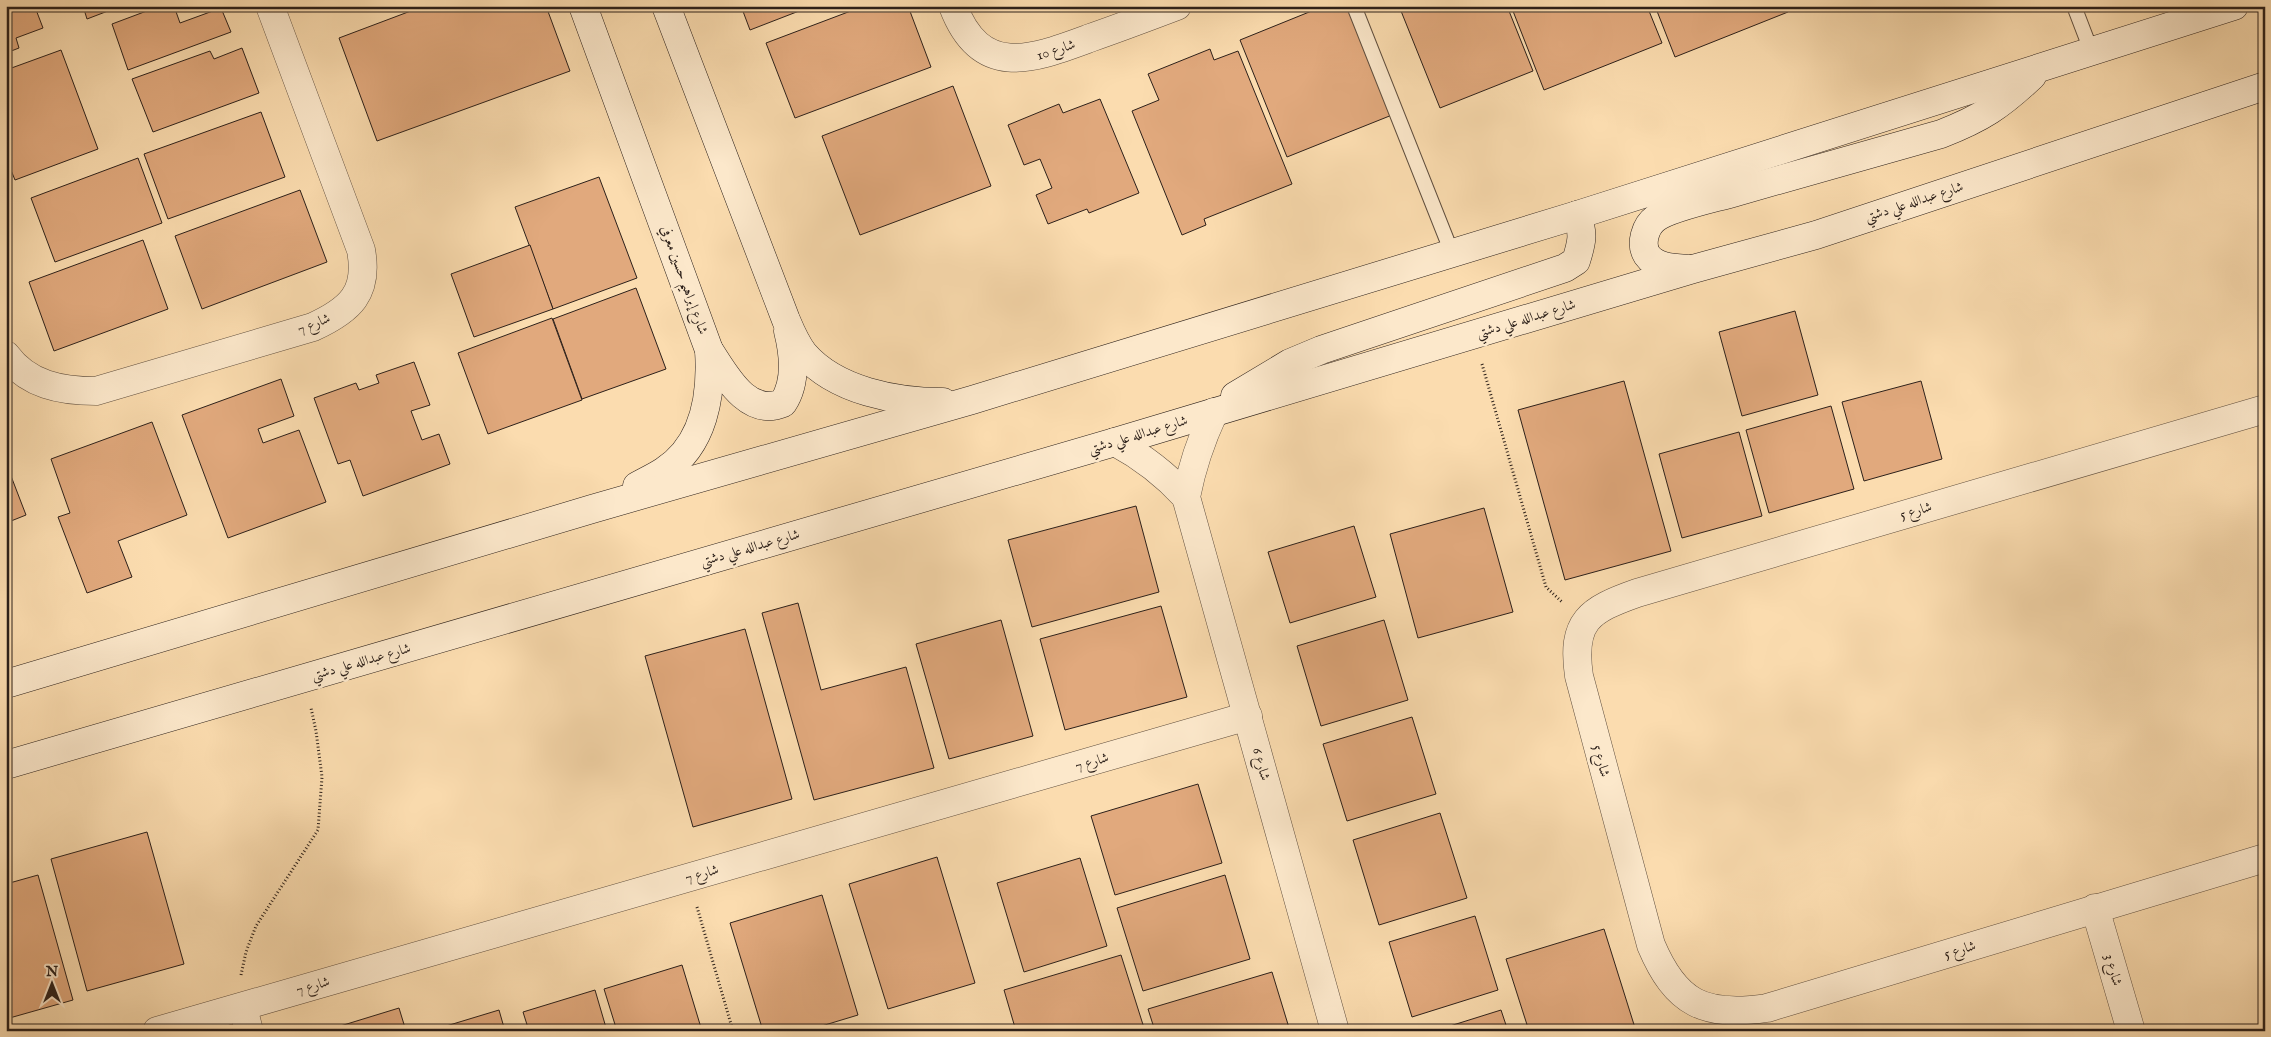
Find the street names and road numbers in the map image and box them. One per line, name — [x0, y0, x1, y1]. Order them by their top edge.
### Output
street label: شارع 10 — [1034, 35, 1078, 67]
street label: شارع عبدالله علي دشتي — [1862, 178, 1967, 229]
street label: شارع إبراهيم حسين معرفي — [652, 223, 712, 338]
street label: شارع عبدالله علي دشتي — [1474, 295, 1579, 345]
street label: شارع 7 — [295, 309, 334, 341]
street label: شارع عبدالله علي دشتي — [1086, 411, 1191, 461]
street label: شارع 5 — [1898, 498, 1935, 526]
street label: شارع عبدالله علي دشتي — [698, 525, 803, 574]
street label: شارع عبدالله علي دشتي — [309, 639, 414, 688]
street label: شارع 5 — [1586, 743, 1614, 780]
street label: شارع 6 — [1246, 746, 1274, 783]
street label: شارع 7 — [1073, 749, 1111, 777]
street label: شارع 7 — [683, 861, 721, 889]
street label: شارع 5 — [1942, 937, 1979, 965]
street label: شارع 3 — [2098, 952, 2126, 989]
street label: شارع 7 — [294, 973, 332, 1001]

